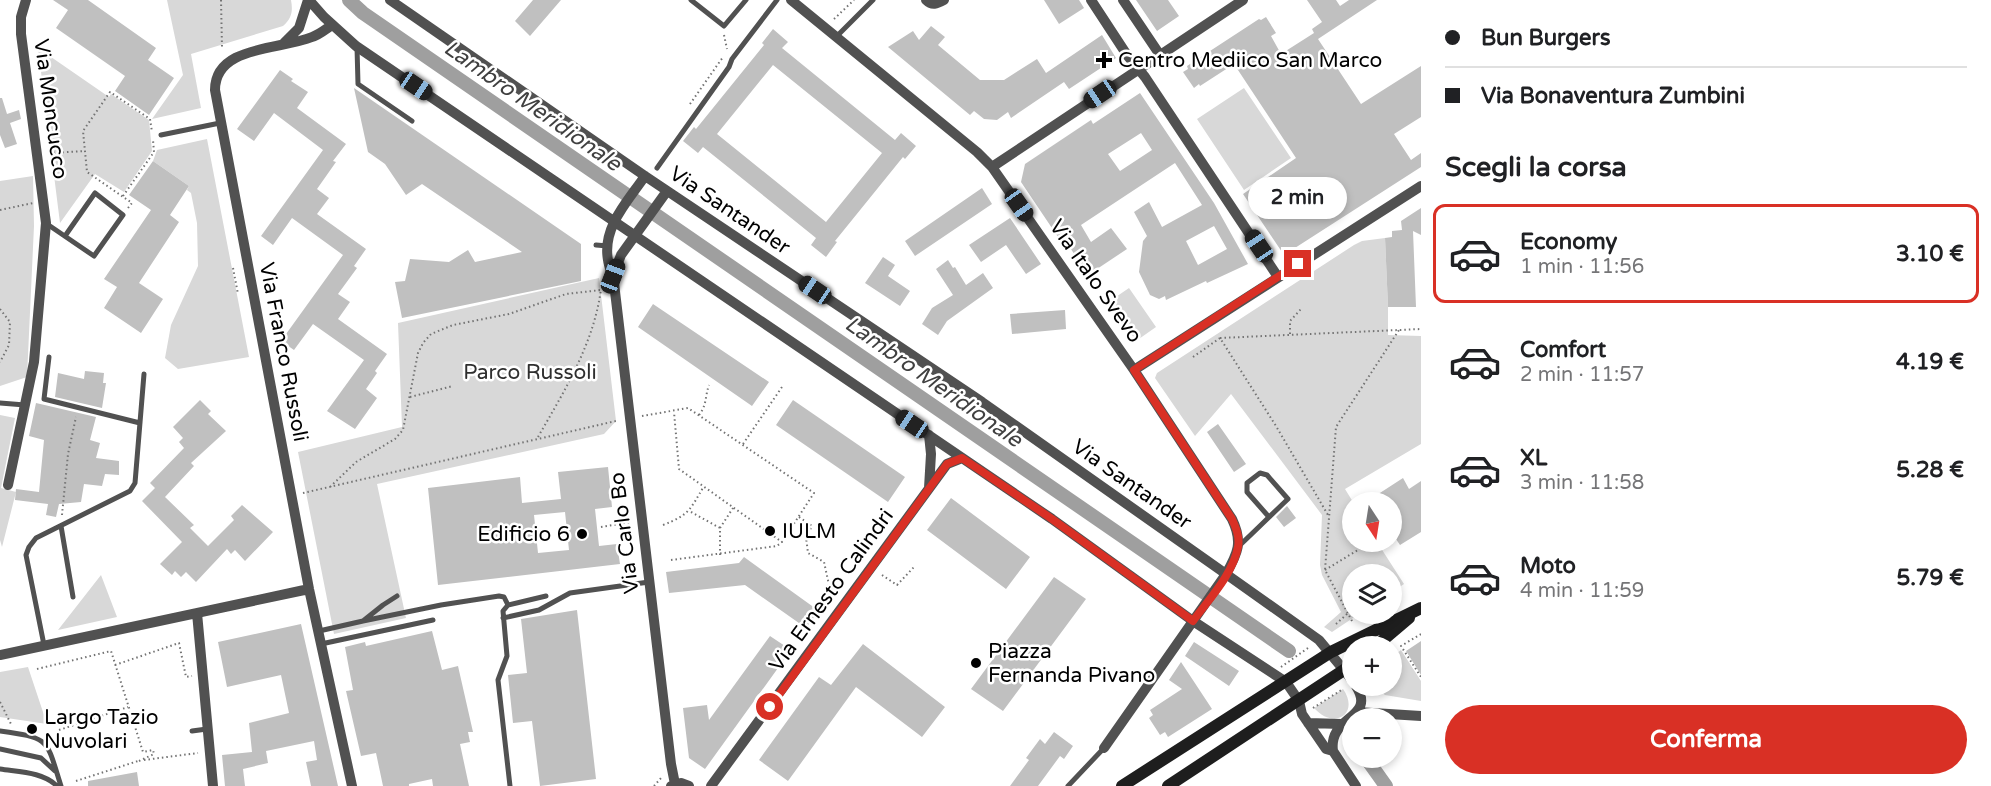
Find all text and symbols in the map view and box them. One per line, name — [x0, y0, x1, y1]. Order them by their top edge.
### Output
text: Bun Burgers — [1481, 25, 1611, 51]
water label: Lambro Meridionale — [439, 35, 627, 178]
street label: Via Moncucco — [28, 37, 73, 181]
place label: Centro Mediico San Marco — [1118, 48, 1382, 73]
marker: Centro Mediico San Marco — [1095, 51, 1113, 69]
car — [396, 68, 436, 104]
car — [1080, 76, 1120, 112]
text: Via Bonaventura Zumbini — [1481, 83, 1745, 109]
text: Scegli la corsa — [1445, 151, 1627, 184]
street label: Via Santander — [665, 161, 795, 260]
callout: 2 min — [1248, 177, 1348, 219]
car — [1001, 185, 1037, 225]
text: 2 min — [1271, 186, 1324, 210]
street label: Via Italo Svevo — [1044, 215, 1147, 348]
car — [1241, 226, 1277, 266]
icon: car — [1448, 227, 1502, 281]
text: Economy — [1520, 229, 1617, 255]
text: 3.10 € — [1896, 241, 1964, 267]
route end — [1284, 250, 1311, 277]
text: 1 min · 11:56 — [1520, 255, 1644, 279]
car — [598, 256, 628, 296]
street label: Via Franco Russoli — [254, 260, 313, 444]
car — [795, 272, 835, 308]
water label: Lambro Meridionale — [840, 311, 1028, 454]
icon: car — [1448, 335, 1502, 389]
text: Comfort — [1520, 337, 1606, 363]
text: 4.19 € — [1896, 349, 1964, 375]
park label: Parco Russoli — [463, 360, 597, 385]
text: 2 min · 11:57 — [1520, 363, 1644, 387]
car — [892, 406, 932, 442]
street label: Via Santander — [1067, 434, 1196, 535]
icon: car — [1448, 443, 1502, 497]
text: XL — [1520, 445, 1547, 471]
text: 5.28 € — [1896, 457, 1964, 483]
street label: Via Carlo Bo — [605, 471, 644, 595]
text: 3 min · 11:58 — [1520, 471, 1644, 495]
north arrow — [1342, 492, 1402, 552]
map controls — [1342, 492, 1402, 768]
street label: Via Ernesto Calindri — [764, 504, 899, 677]
place label: IULM — [782, 519, 836, 544]
place label: Edificio 6 — [477, 522, 570, 547]
marker: IULM — [763, 524, 777, 538]
marker: Edificio 6 — [575, 527, 589, 541]
icon: car — [1448, 551, 1502, 605]
text: Moto — [1520, 553, 1576, 579]
button: layers — [1342, 564, 1402, 624]
text: 5.79 € — [1897, 565, 1964, 591]
text: 4 min · 11:59 — [1520, 579, 1644, 603]
button: + — [1342, 636, 1402, 696]
place label: Piazza Fernanda Pivano — [988, 639, 1155, 688]
marker: Piazza Fernanda Pivano — [969, 656, 983, 670]
route start — [756, 693, 783, 720]
place label: Largo Tazio Nuvolari — [44, 705, 158, 754]
button: Conferma — [1445, 705, 1967, 774]
button: − — [1342, 708, 1402, 768]
marker: Largo Tazio Nuvolari — [25, 722, 39, 736]

